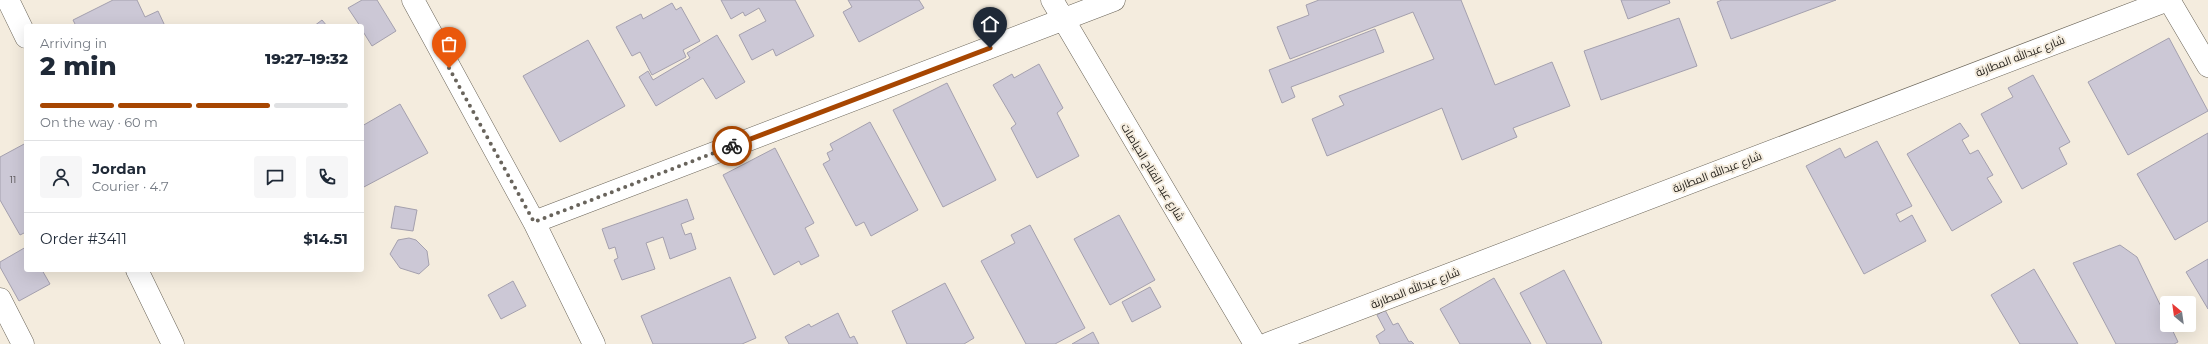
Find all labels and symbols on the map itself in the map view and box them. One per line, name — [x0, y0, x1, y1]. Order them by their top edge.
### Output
pin — [973, 7.0, 1007, 48]
pin — [432, 27, 466, 68]
street label: شارع عبدالله المطارنة — [1973, 32, 2067, 80]
street label: شارع عبد الفتاح الحياصات — [1117, 121, 1188, 224]
courier — [712, 126, 752, 166]
street label: شارع عبدالله المطارنة — [1670, 148, 1764, 196]
house number: 11 — [10, 174, 16, 185]
street label: شارع عبدالله المطارنة — [1368, 264, 1462, 312]
north arrow — [2160, 296, 2196, 332]

